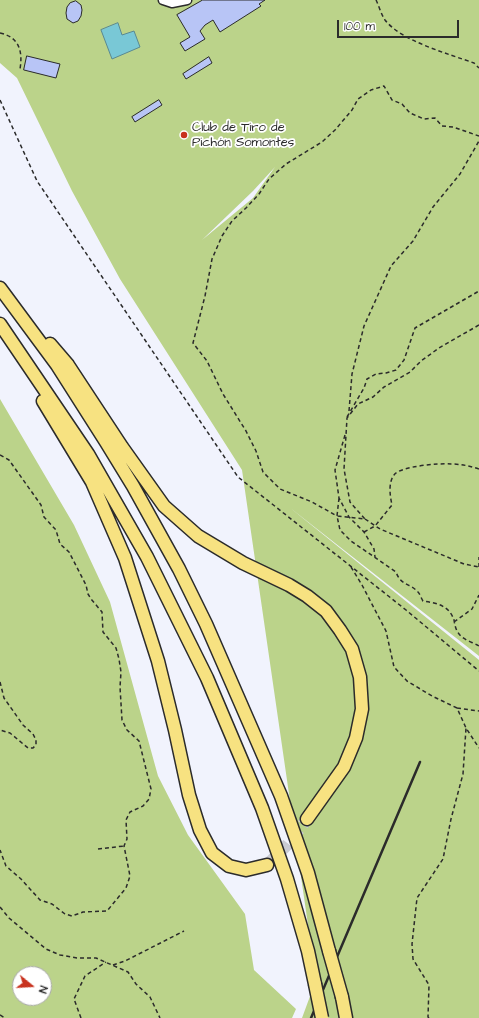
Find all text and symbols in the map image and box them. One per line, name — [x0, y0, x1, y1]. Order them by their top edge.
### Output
scale bar — [339, 12, 461, 38]
text: 100 m — [344, 18, 375, 35]
place label: Club de Tiro de Pichón Somontes — [192, 120, 294, 151]
marker: Club de Tiro de Pichón Somontes — [179, 130, 189, 140]
north arrow — [12, 966, 52, 1006]
text: N — [35, 984, 51, 995]

